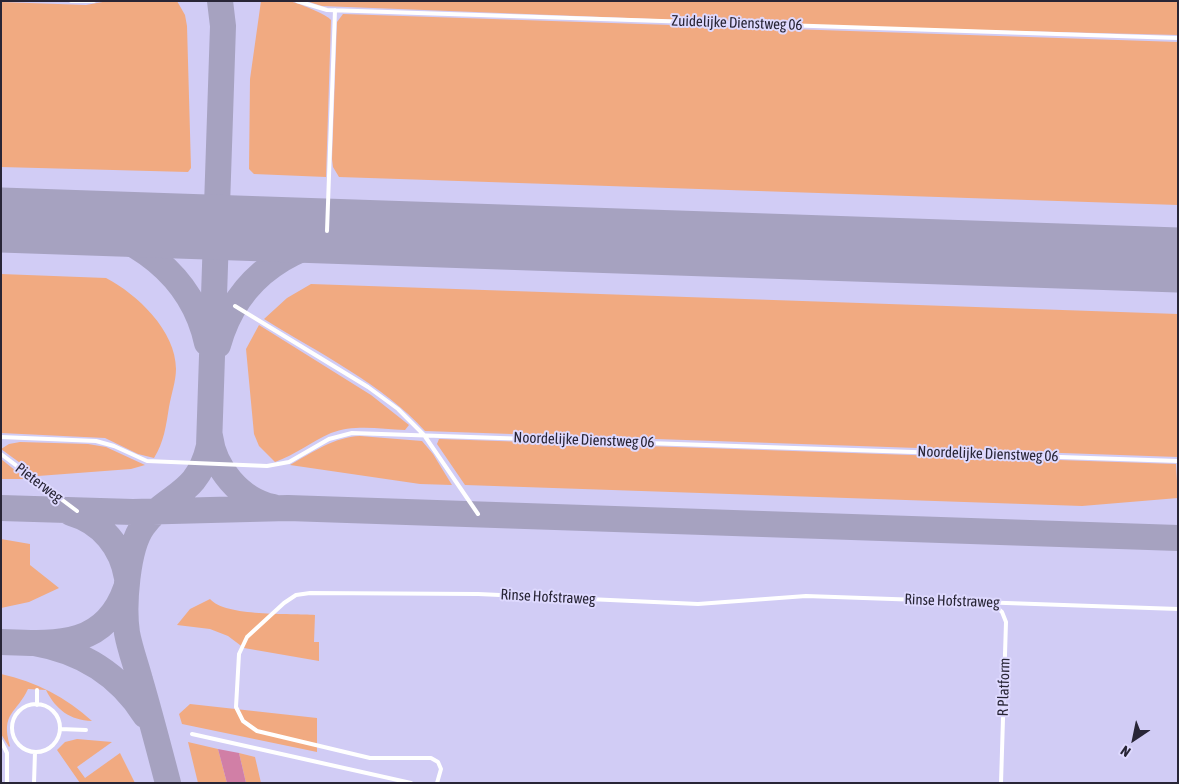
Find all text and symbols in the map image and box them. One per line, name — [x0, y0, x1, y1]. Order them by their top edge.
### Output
street label: Zuidelijke Dienstweg 06 — [671, 12, 803, 34]
street label: Noordelijke Dienstweg 06 — [513, 429, 655, 451]
street label: Noordelijke Dienstweg 06 — [917, 443, 1059, 465]
street label: Pieterweg — [12, 459, 66, 507]
street label: Rinse Hofstraweg — [500, 586, 596, 608]
street label: Rinse Hofstraweg — [904, 590, 1000, 612]
street label: R Platform — [994, 657, 1014, 717]
north arrow — [1109, 714, 1159, 764]
text: N — [1118, 742, 1134, 760]

